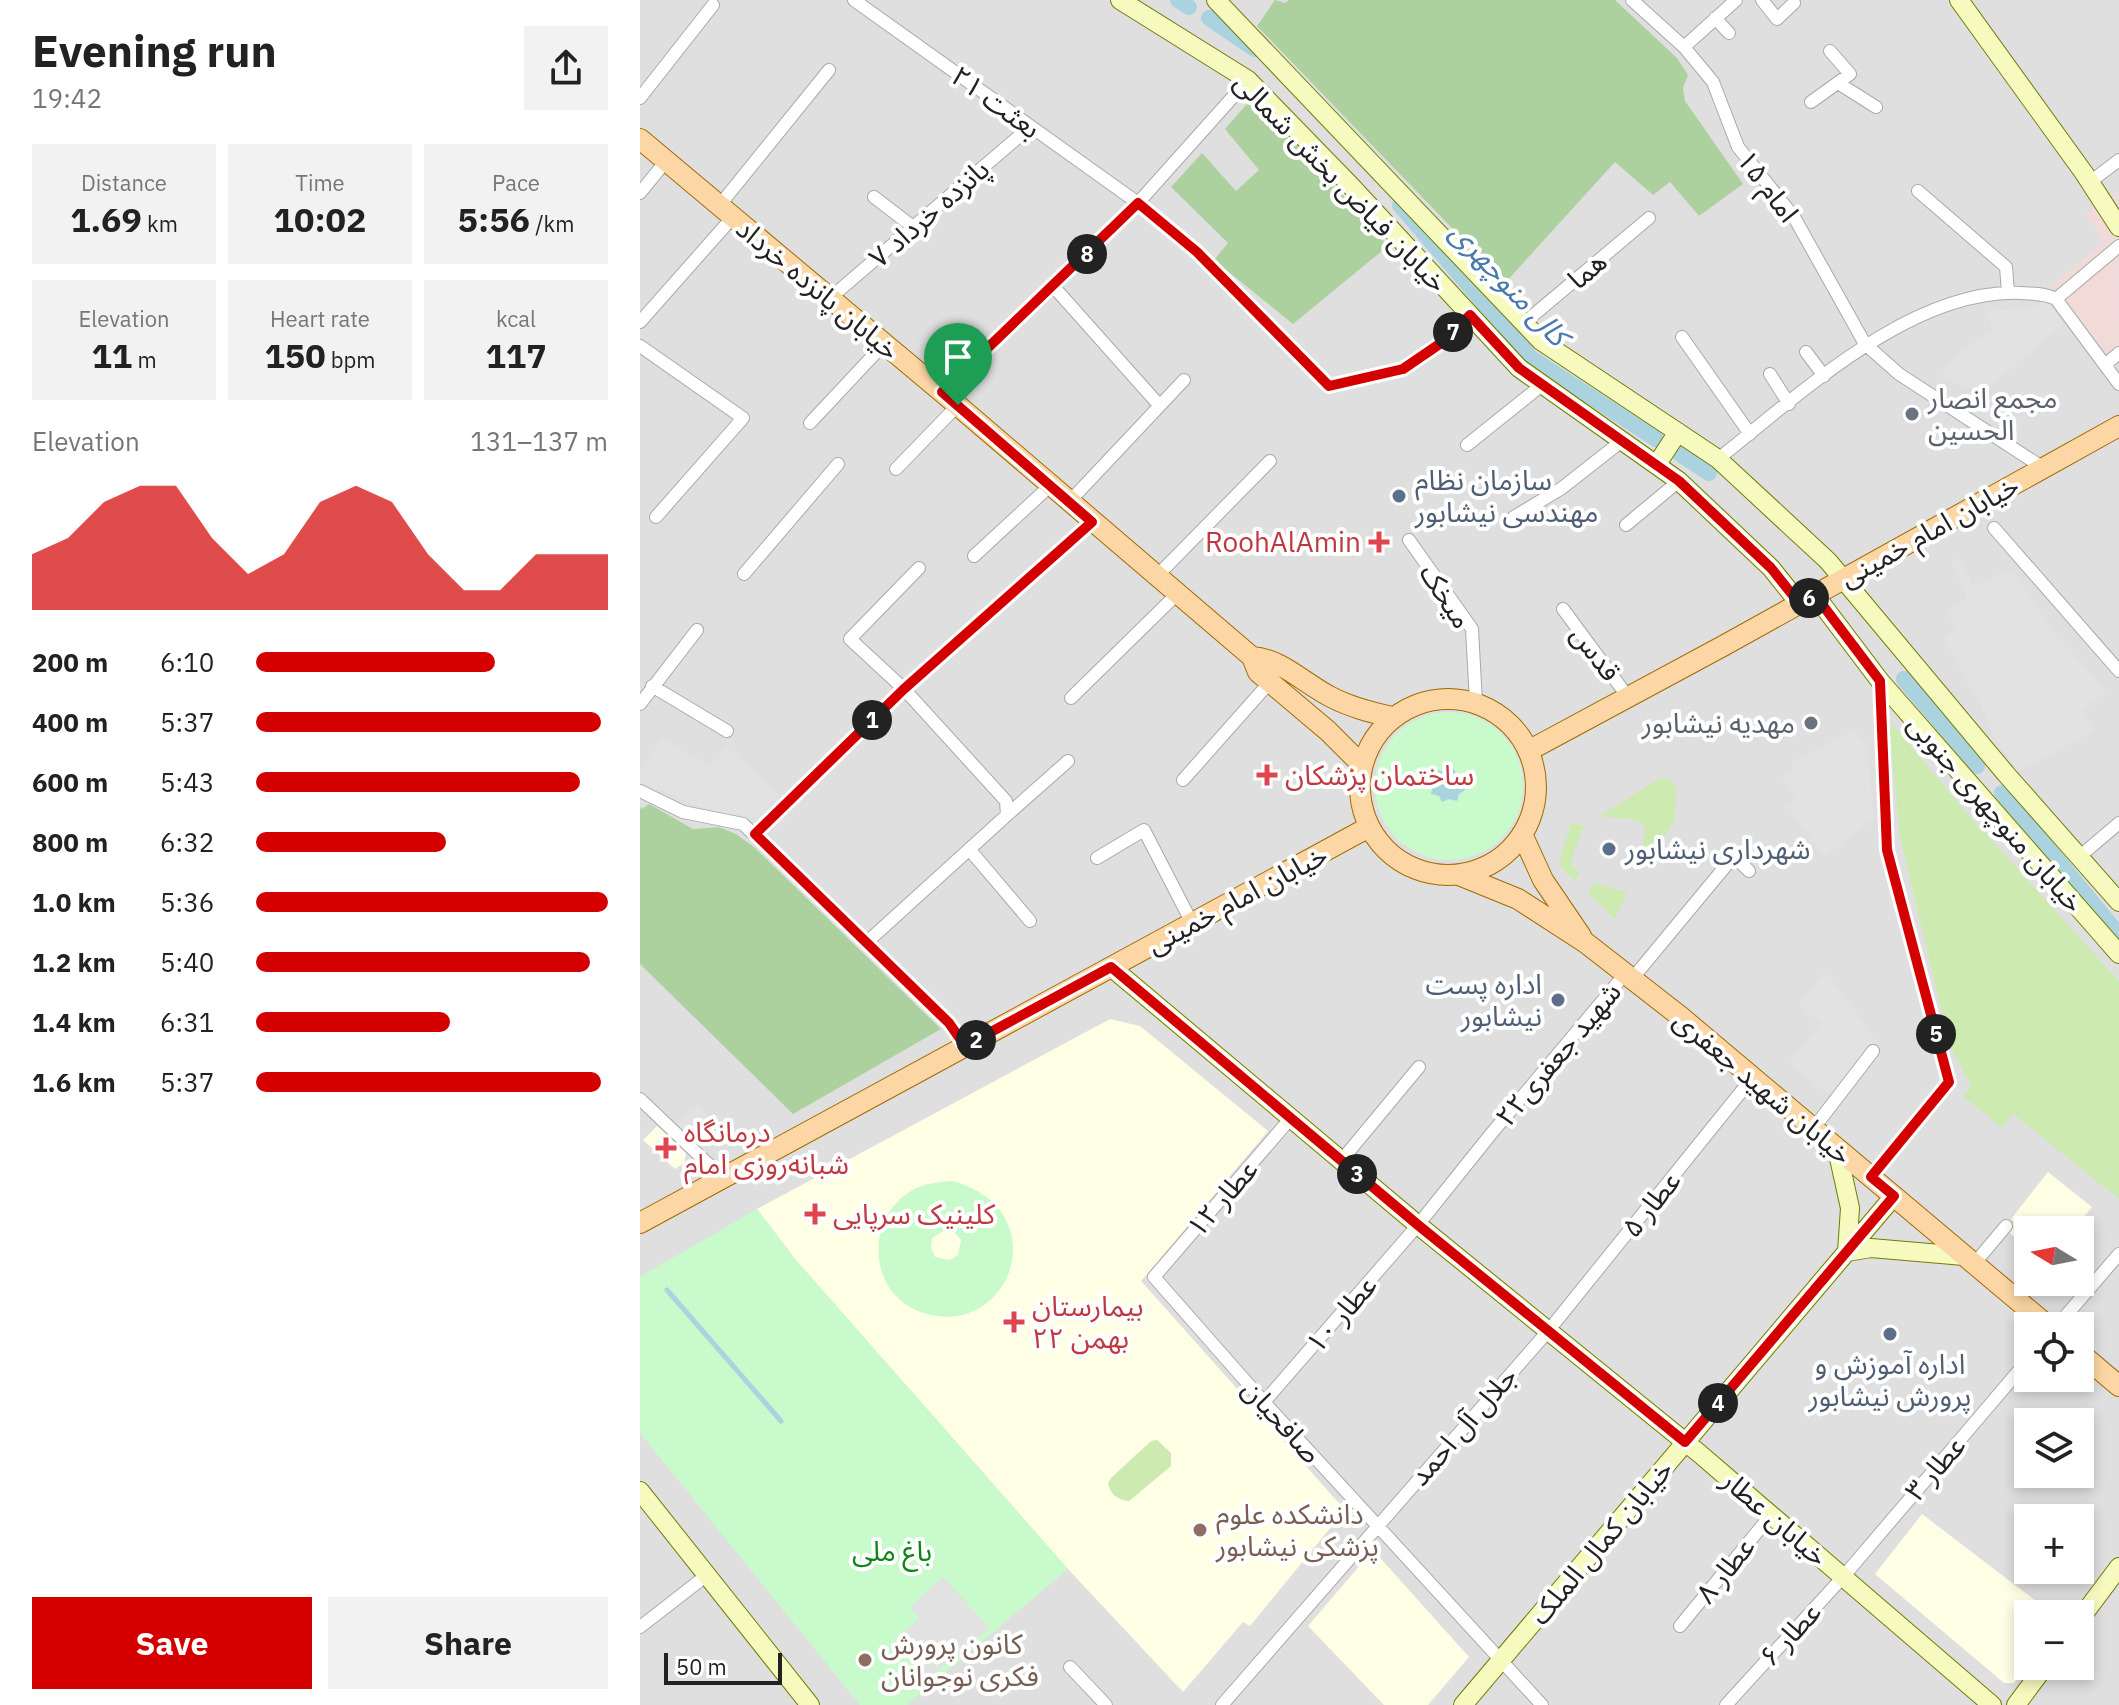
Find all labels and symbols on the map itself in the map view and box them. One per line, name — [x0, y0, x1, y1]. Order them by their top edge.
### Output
street label: بعثت ۲۱ — [944, 57, 1048, 146]
street label: خیابان فیاض بخش شمالی — [1226, 64, 1456, 300]
street label: امام ۱۵ — [1727, 142, 1808, 231]
street label: پانزده خرداد ۷ — [861, 150, 997, 275]
street label: خیابان پانزده خرداد — [729, 209, 908, 368]
water label: کال منوچهری — [1442, 212, 1582, 358]
pin: 8 — [1067, 234, 1107, 274]
street label: هما — [1559, 242, 1614, 297]
pin: 7 — [1433, 312, 1473, 352]
pin — [924, 323, 992, 405]
place label: مجمع انصار الحسین — [1927, 379, 2057, 448]
marker: مجمع انصار الحسین — [1903, 405, 1921, 423]
place label: سازمان نظام مهندسی نیشابور — [1414, 461, 1599, 530]
street label: خیابان امام خمینی — [1833, 466, 2026, 598]
marker: سازمان نظام مهندسی نیشابور — [1390, 487, 1408, 505]
place label: RoohAlAmin — [1205, 523, 1361, 560]
marker: RoohAlAmin — [1368, 531, 1390, 553]
street label: میخک — [1412, 556, 1481, 635]
pin: 6 — [1789, 578, 1829, 618]
street label: قدس — [1563, 617, 1630, 688]
pin: 1 — [852, 700, 892, 740]
place label: مهدیه نیشابور — [1641, 704, 1795, 741]
street label: خیابان منوچهری جنوبی — [1900, 706, 2093, 920]
marker: مهدیه نیشابور — [1802, 714, 1820, 732]
place label: ساختمان پزشکان — [1285, 756, 1474, 793]
marker: ساختمان پزشکان — [1256, 764, 1278, 786]
place label: شهرداری نیشابور — [1624, 830, 1811, 867]
street label: خیابان امام خمینی — [1140, 835, 1335, 964]
marker: شهرداری نیشابور — [1600, 840, 1618, 858]
place label: اداره پست نیشابور — [1425, 965, 1542, 1034]
street label: شهید جعفری۲۲ — [1486, 974, 1629, 1134]
marker: اداره پست نیشابور — [1549, 991, 1567, 1009]
street label: خیابان شهید جعفری — [1666, 1001, 1860, 1172]
pin: 5 — [1916, 1014, 1956, 1054]
pin: 2 — [956, 1020, 996, 1060]
place label: درمانگاه شبانه‌روزی امام — [684, 1113, 849, 1185]
marker: درمانگاه شبانه‌روزی امام — [655, 1137, 677, 1159]
street label: عطار ۱۲ — [1178, 1151, 1265, 1244]
pin: 3 — [1337, 1154, 1377, 1194]
street label: عطار ۵ — [1613, 1163, 1689, 1244]
place label: کلینیک سرپایی — [833, 1195, 996, 1232]
marker: کلینیک سرپایی — [804, 1203, 826, 1225]
north arrow — [2014, 1216, 2094, 1296]
street label: عطار ۱۰ — [1297, 1267, 1384, 1360]
place label: بیمارستان ۲۲ بهمن — [1032, 1287, 1143, 1356]
marker: بیمارستان ۲۲ بهمن — [1003, 1311, 1025, 1333]
marker: اداره آموزش و پرورش نیشابور — [1881, 1325, 1899, 1343]
place label: اداره آموزش و پرورش نیشابور — [1808, 1345, 1971, 1414]
street label: جلال آل احمد — [1401, 1358, 1525, 1493]
street label: صافحیان — [1235, 1371, 1330, 1471]
pin: 4 — [1698, 1383, 1738, 1423]
street label: عطار ۳ — [1896, 1427, 1973, 1508]
street label: خیابان کمال الملک — [1521, 1452, 1680, 1632]
street label: خیابان عطار — [1714, 1461, 1836, 1574]
place label: دانشکده علوم پزشکی نیشابور — [1215, 1495, 1379, 1564]
marker: دانشکده علوم پزشکی نیشابور — [1191, 1521, 1209, 1539]
street label: عطار ۸ — [1687, 1529, 1763, 1610]
park label: باغ ملی — [852, 1532, 932, 1572]
street label: عطار ۶ — [1751, 1594, 1829, 1674]
place label: کانون پرورش فکری نوجوانان — [881, 1625, 1039, 1694]
scale bar — [664, 1649, 782, 1685]
marker: کانون پرورش فکری نوجوانان — [856, 1651, 874, 1669]

